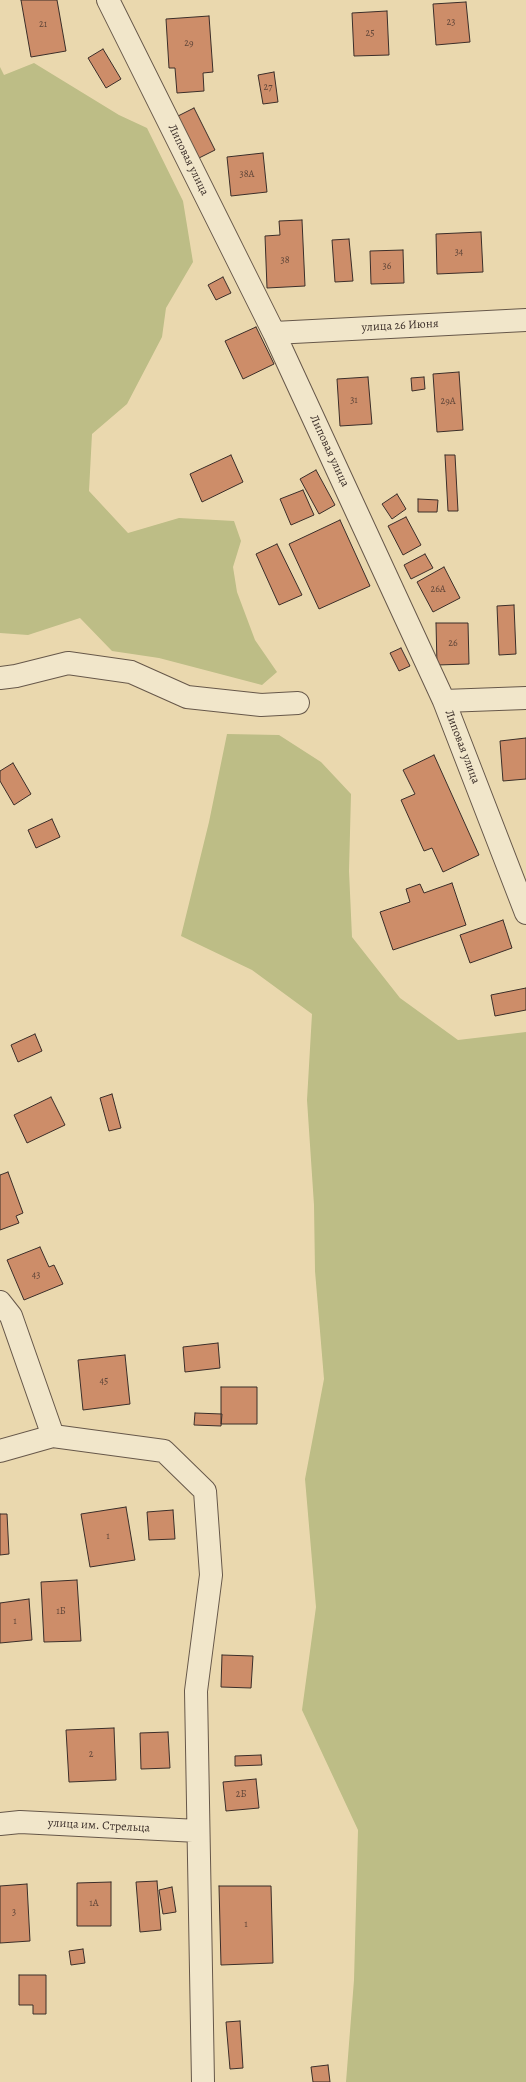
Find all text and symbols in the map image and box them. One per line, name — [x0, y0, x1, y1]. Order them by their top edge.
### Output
house number: 23 — [447, 17, 455, 29]
house number: 21 — [39, 19, 47, 31]
house number: 25 — [365, 28, 375, 40]
house number: 29 — [184, 38, 194, 50]
house number: 27 — [264, 82, 272, 94]
street label: Липовая улица — [165, 122, 211, 198]
house number: 38А — [240, 169, 254, 181]
house number: 34 — [455, 247, 463, 259]
house number: 38 — [280, 255, 290, 267]
house number: 36 — [383, 261, 391, 273]
street label: улица 26 Июня — [361, 317, 439, 335]
house number: 31 — [350, 395, 358, 407]
house number: 29А — [440, 396, 456, 408]
street label: Липовая улица — [306, 413, 352, 489]
house number: 26А — [430, 584, 446, 596]
house number: 26 — [448, 638, 458, 650]
street label: Липовая улица — [441, 708, 483, 786]
house number: 43 — [32, 1270, 40, 1282]
house number: 45 — [100, 1376, 108, 1388]
house number: 1 — [106, 1531, 110, 1543]
house number: 1Б — [56, 1606, 66, 1618]
house number: 1 — [13, 1616, 17, 1628]
house number: 2 — [89, 1749, 93, 1761]
house number: 2Б — [236, 1789, 246, 1801]
street label: улица им. Стрельца — [48, 1816, 150, 1836]
house number: 1А — [89, 1898, 99, 1910]
house number: 3 — [12, 1907, 16, 1919]
house number: 1 — [244, 1919, 248, 1931]

